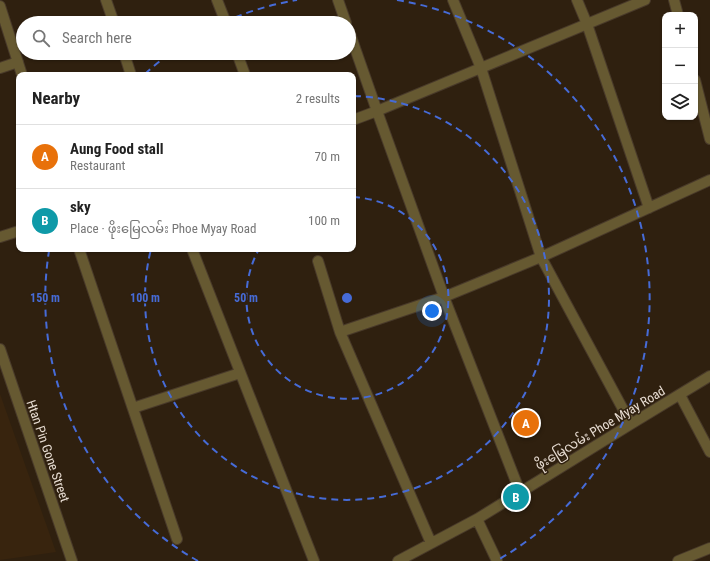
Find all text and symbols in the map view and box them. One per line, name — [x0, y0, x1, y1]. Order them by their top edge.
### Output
map controls — [662, 12, 698, 120]
button: + — [662, 12, 698, 48]
search box — [16, 16, 356, 60]
icon: search — [30, 27, 52, 49]
text: Search here — [62, 29, 132, 47]
button: − — [662, 48, 698, 84]
button: layers — [662, 84, 698, 120]
text: Nearby — [32, 88, 80, 108]
text: 2 results — [296, 91, 340, 106]
text: Aung Food stall — [70, 140, 164, 158]
text: A — [41, 149, 49, 164]
text: 70 m — [314, 149, 340, 164]
text: Restaurant — [70, 158, 125, 173]
text: sky — [70, 198, 91, 216]
text: B — [41, 213, 49, 228]
text: 100 m — [308, 213, 340, 228]
text: Place · ဖိုးမြေလမ်း Phoe Myay Road — [70, 221, 256, 236]
text: 150 m — [30, 291, 60, 305]
text: 100 m — [130, 291, 160, 305]
text: 50 m — [234, 291, 258, 305]
centre of rings — [340, 291, 354, 305]
your location — [422, 301, 442, 321]
street label: ဖိုးမြေလမ်း Phoe Myay Road — [532, 382, 669, 475]
street label: Htan Pin Gone Street — [24, 398, 73, 504]
pin: A — [513, 408, 539, 438]
pin: B — [503, 482, 529, 512]

